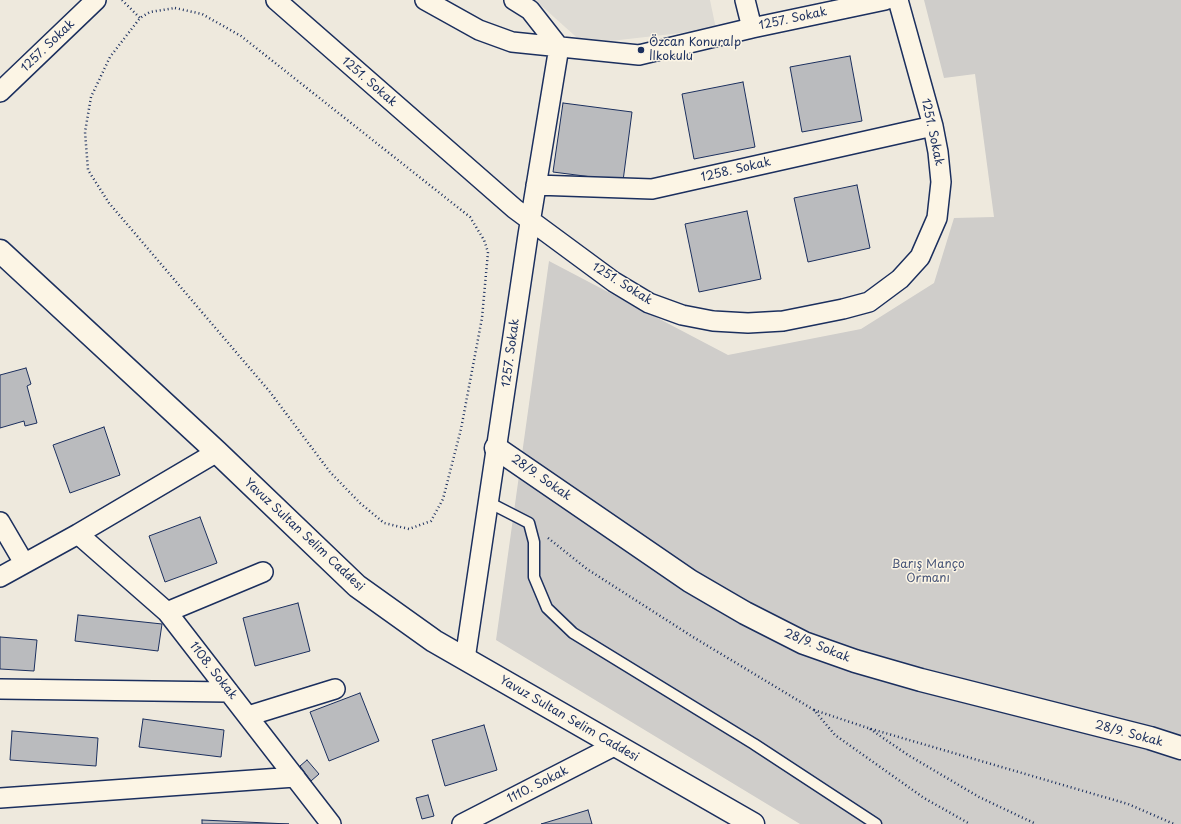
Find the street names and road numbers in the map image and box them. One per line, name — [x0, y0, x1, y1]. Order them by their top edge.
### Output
street label: 1257. Sokak — [758, 5, 828, 33]
street label: 1257. Sokak — [18, 17, 78, 75]
street label: 1251. Sokak — [338, 54, 400, 110]
street label: 1251. Sokak — [918, 97, 946, 167]
street label: 1258. Sokak — [700, 155, 772, 185]
street label: 1251. Sokak — [589, 260, 655, 308]
street label: 1257. Sokak — [499, 318, 523, 388]
street label: 28/9. Sokak — [508, 452, 574, 504]
street label: Yavuz Sultan Selim Caddesi — [241, 476, 367, 594]
street label: 28/9. Sokak — [782, 626, 852, 666]
street label: 1108. Sokak — [186, 639, 240, 703]
street label: Yavuz Sultan Selim Caddesi — [497, 673, 641, 765]
street label: 28/9. Sokak — [1093, 718, 1165, 750]
street label: 1110. Sokak — [505, 763, 571, 807]

